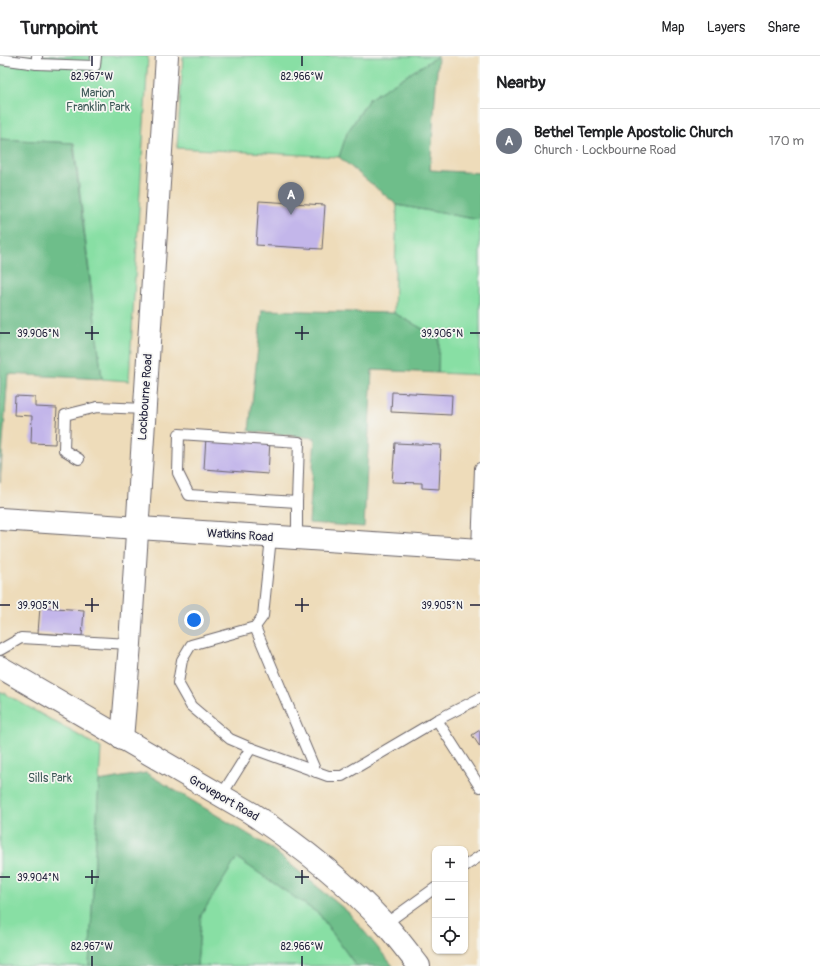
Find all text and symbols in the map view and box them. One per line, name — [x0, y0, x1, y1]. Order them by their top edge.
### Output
text: Turnpoint — [20, 16, 98, 40]
text: Map — [662, 19, 685, 36]
text: Layers — [707, 19, 745, 36]
text: Share — [767, 19, 800, 36]
text: 82.967°W — [71, 71, 113, 83]
text: 82.966°W — [281, 71, 324, 83]
text: Nearby — [496, 72, 545, 93]
park label: Marion Franklin Park — [66, 86, 130, 115]
text: Bethel Temple Apostolic Church — [534, 123, 733, 142]
text: A — [505, 133, 513, 149]
text: 170 m — [769, 133, 804, 149]
text: Church · Lockbourne Road — [534, 142, 676, 158]
pin: A — [278, 182, 304, 215]
text: 39.906°N — [17, 328, 59, 340]
text: 39.906°N — [421, 328, 463, 340]
street label: Lockbourne Road — [135, 353, 156, 441]
street label: Watkins Road — [206, 526, 274, 545]
text: 39.905°N — [17, 600, 59, 612]
text: 39.905°N — [421, 600, 463, 612]
your location — [184, 610, 204, 630]
park label: Sills Park — [28, 771, 72, 786]
street label: Groveport Road — [186, 772, 262, 825]
map controls — [432, 846, 468, 954]
button: + — [432, 846, 468, 882]
text: 39.904°N — [17, 872, 59, 884]
button: − — [432, 882, 468, 918]
button: locate — [432, 918, 468, 954]
text: 82.967°W — [71, 941, 113, 953]
text: 82.966°W — [281, 941, 324, 953]

